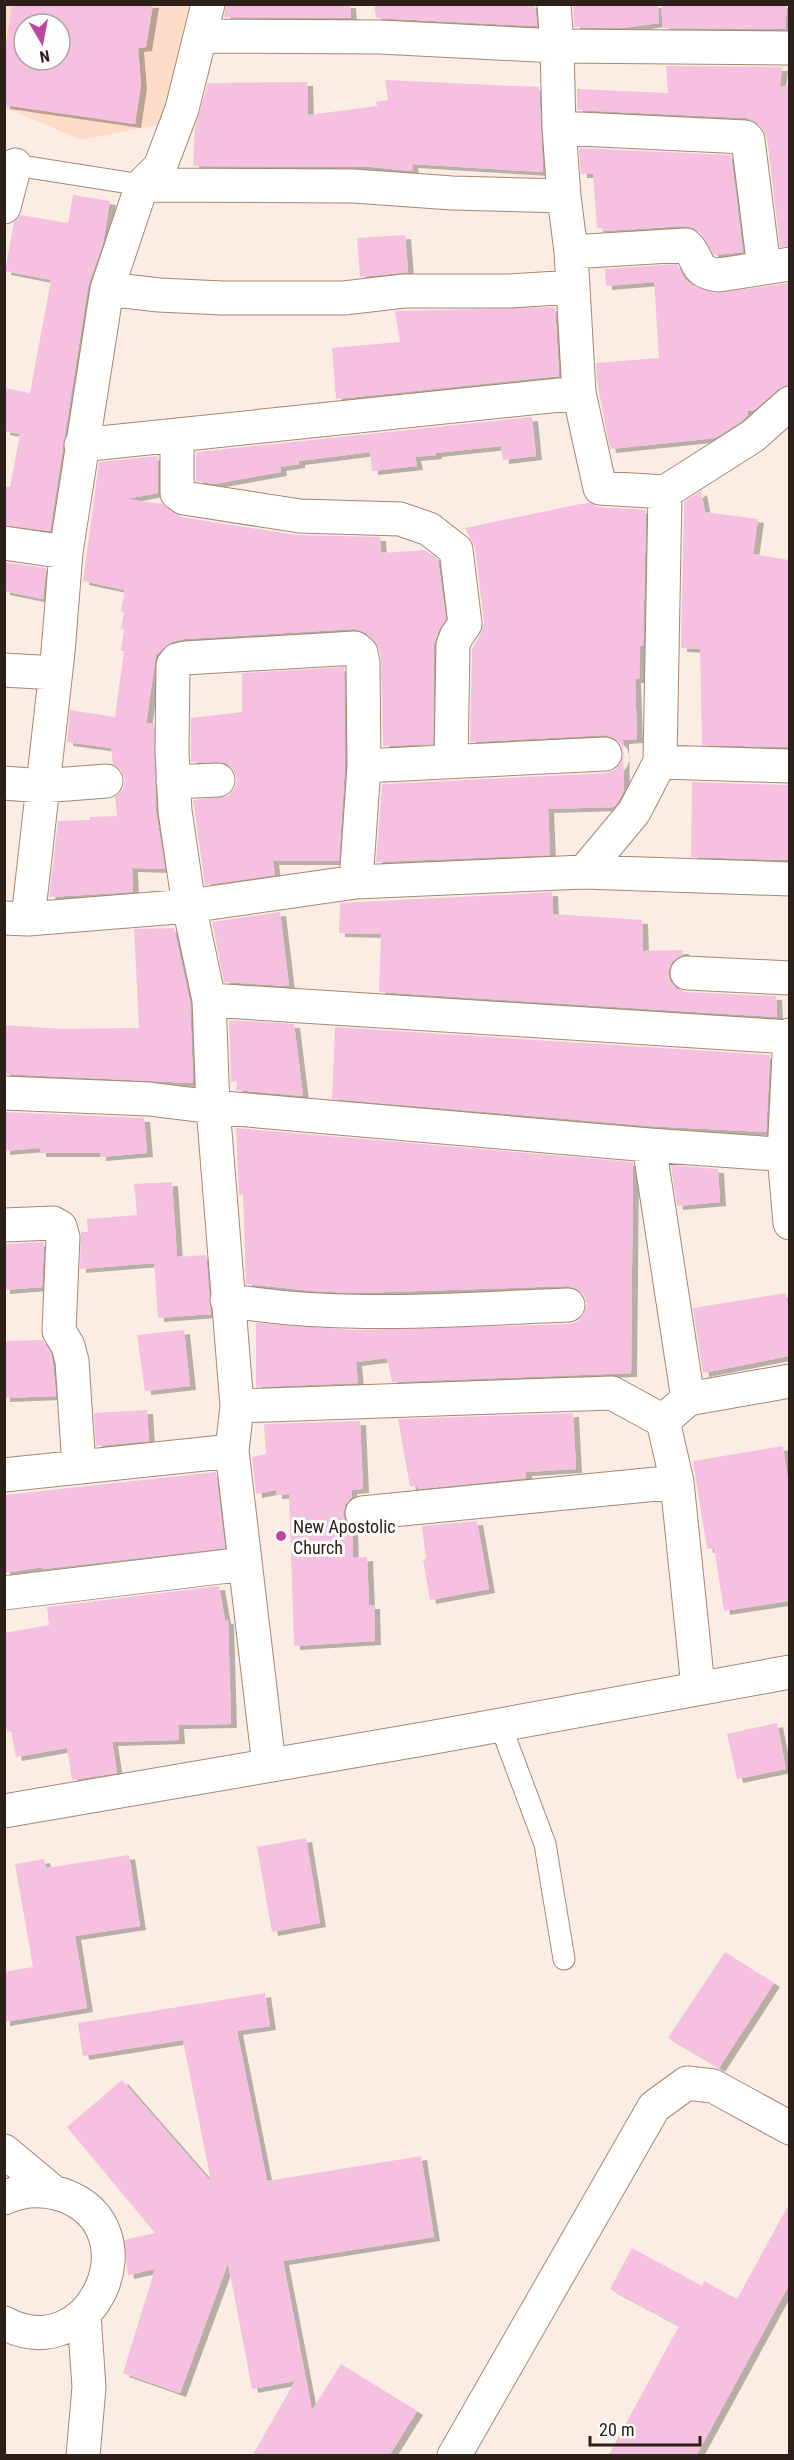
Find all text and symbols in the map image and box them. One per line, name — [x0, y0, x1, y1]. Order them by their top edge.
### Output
north arrow — [12, 12, 72, 72]
text: N — [38, 46, 51, 66]
place label: New Apostolic Church — [293, 1516, 396, 1558]
marker: New Apostolic Church — [274, 1529, 288, 1543]
scale bar — [590, 2409, 700, 2447]
text: 20 m — [599, 2419, 634, 2440]

